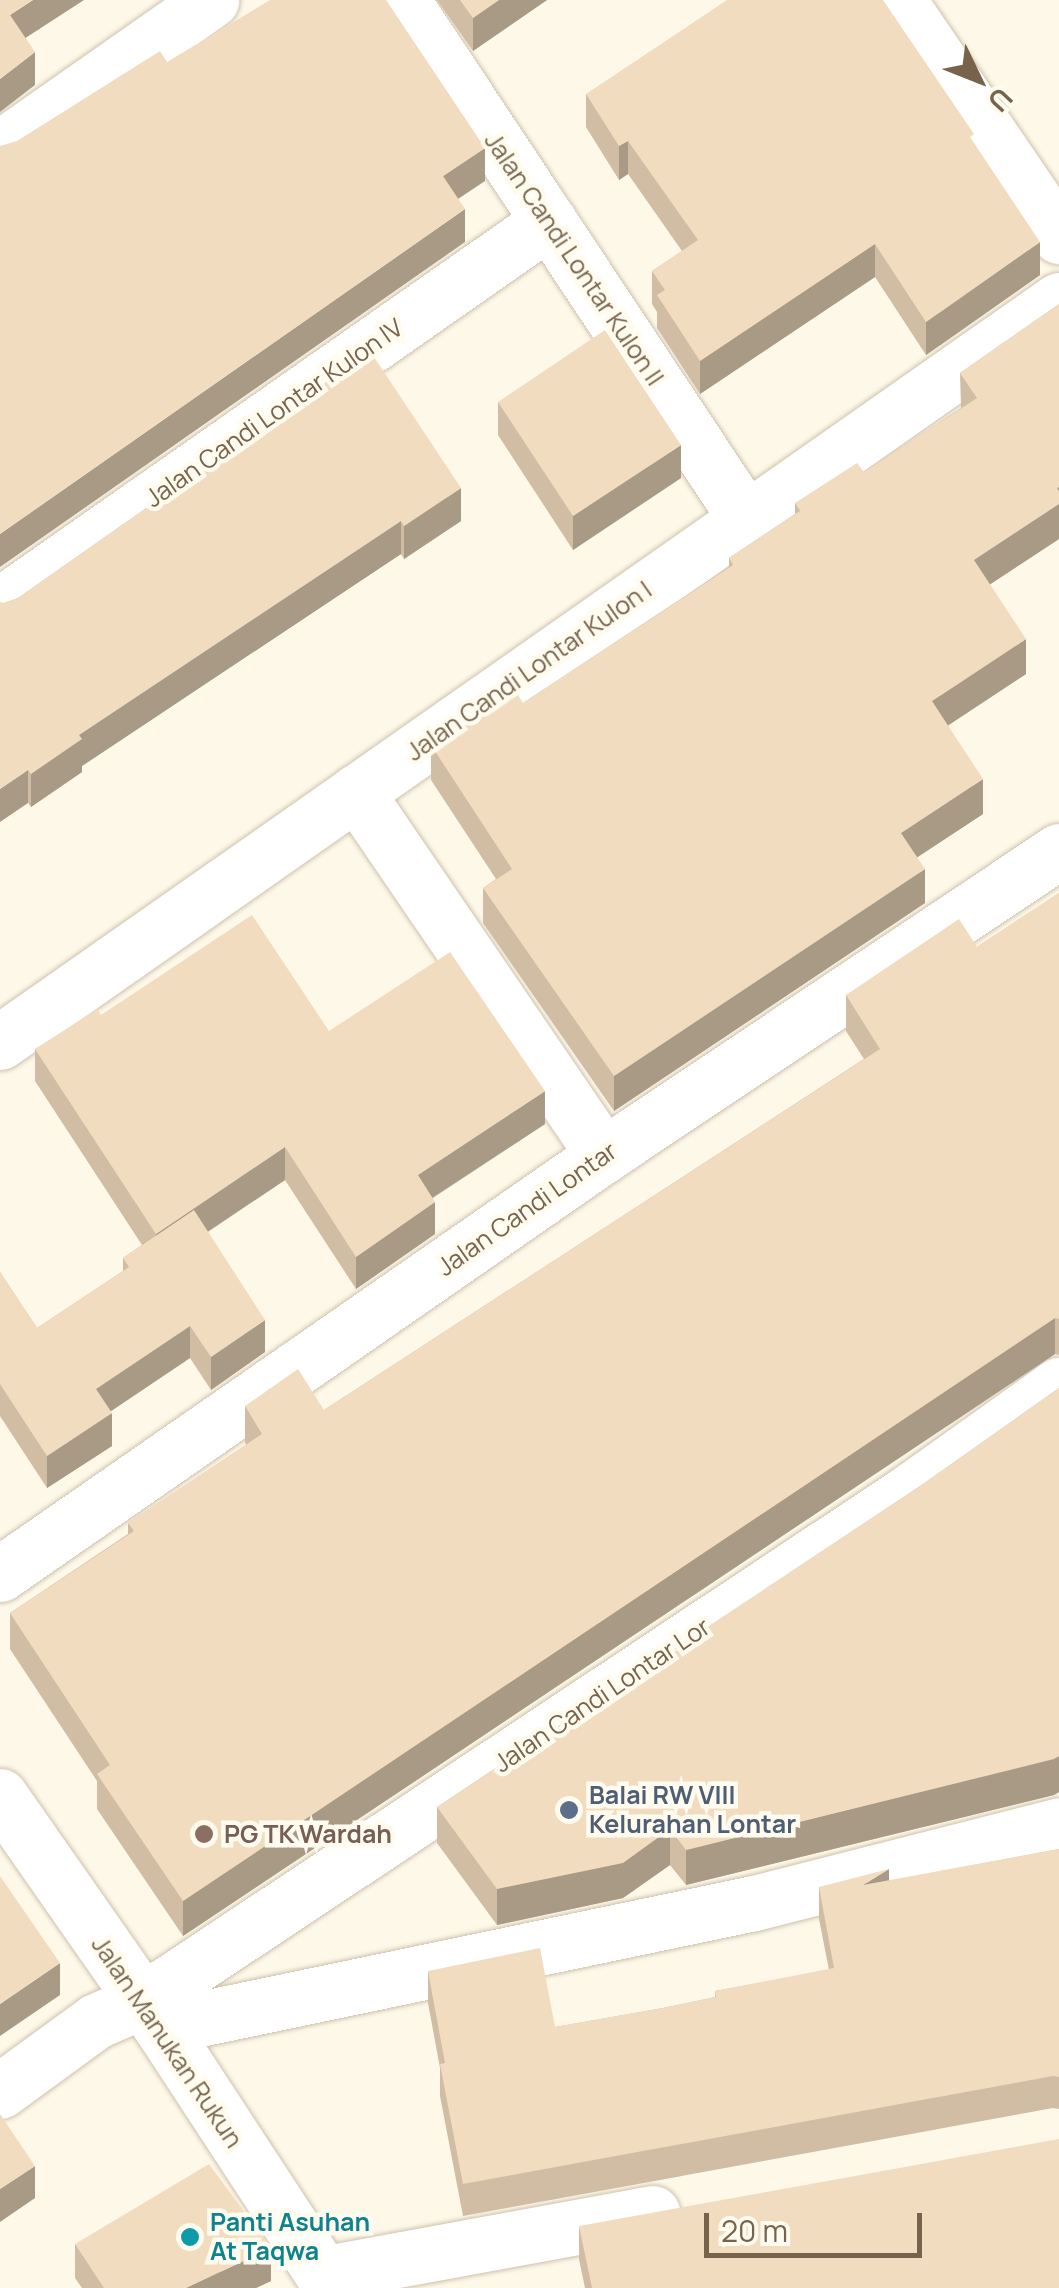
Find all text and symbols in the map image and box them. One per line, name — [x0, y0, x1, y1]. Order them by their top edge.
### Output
north arrow — [929, 30, 1029, 130]
text: U — [980, 80, 1022, 121]
street label: Jalan Candi Lontar Kulon II — [478, 127, 670, 391]
street label: Jalan Candi Lontar Kulon IV — [139, 312, 409, 514]
street label: Jalan Candi Lontar Kulon I — [401, 575, 657, 767]
street label: Jalan Candi Lontar — [431, 1136, 623, 1282]
street label: Jalan Candi Lontar Lor — [488, 1612, 716, 1778]
place label: Balai RW VIII Kelurahan Lontar — [589, 1781, 796, 1840]
marker: Balai RW VIII Kelurahan Lontar — [558, 1799, 580, 1821]
place label: PG TK Wardah — [224, 1819, 392, 1849]
marker: PG TK Wardah — [193, 1823, 215, 1845]
street label: Jalan Manukan Rukun — [85, 1931, 249, 2153]
scale bar — [709, 2193, 926, 2255]
place label: Panti Asuhan At Taqwa — [210, 2208, 370, 2267]
text: 20 m — [721, 2210, 788, 2251]
marker: Panti Asuhan At Taqwa — [179, 2226, 201, 2248]

